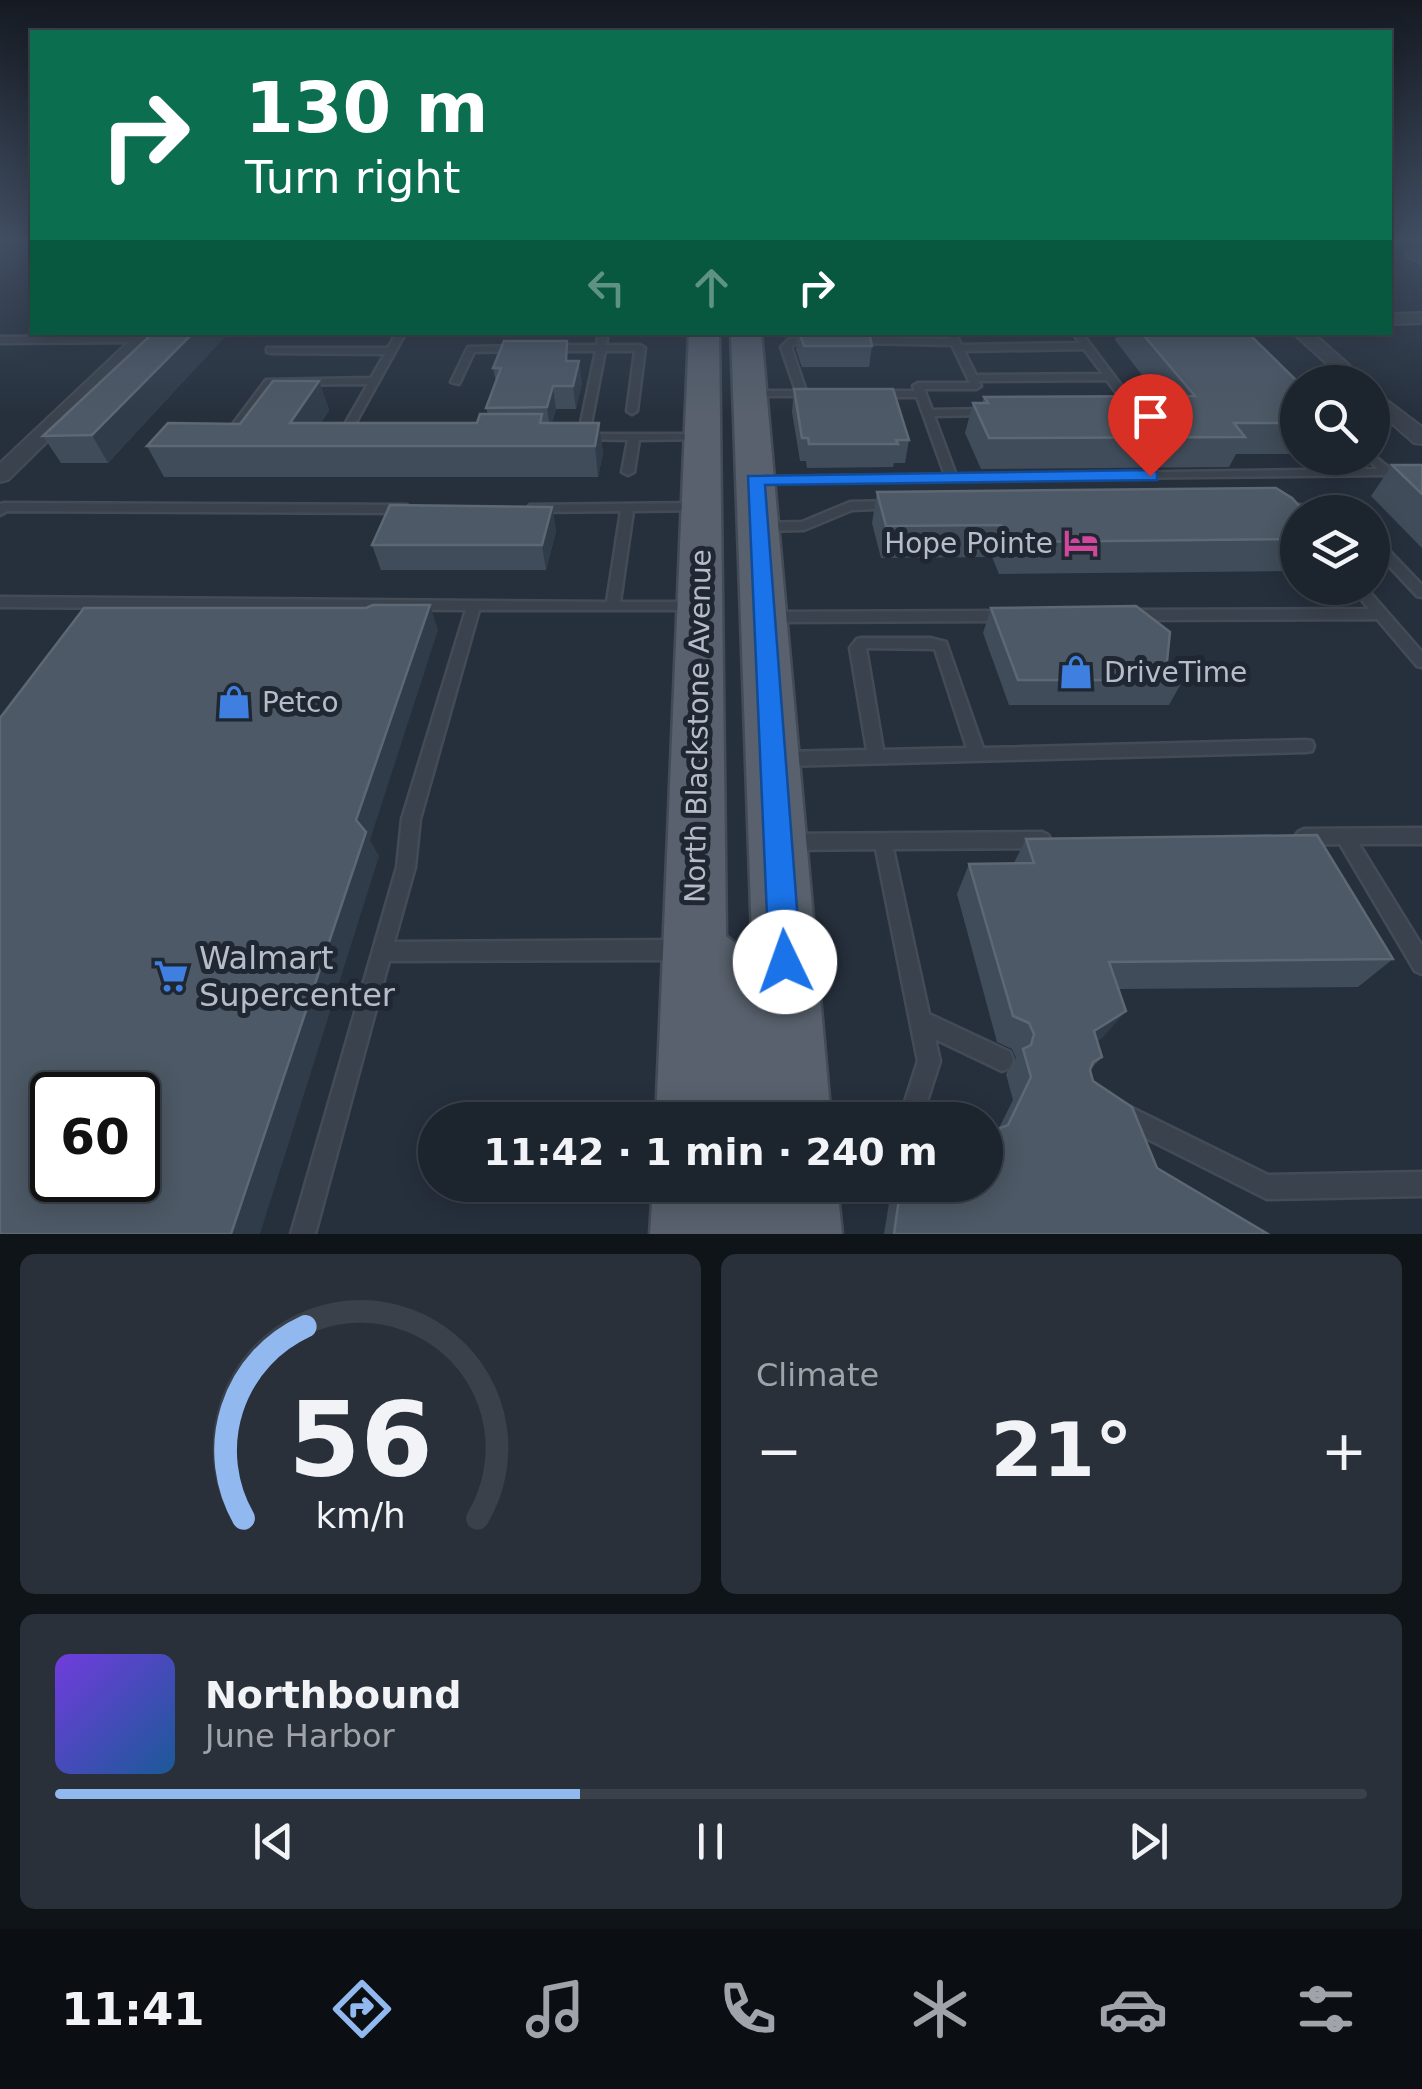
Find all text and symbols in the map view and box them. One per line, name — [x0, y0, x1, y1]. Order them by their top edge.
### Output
text: 130 m — [245, 67, 488, 149]
icon: right — [80, 70, 210, 200]
text: Turn right — [245, 151, 460, 204]
icon: left — [579, 260, 634, 315]
icon: ahead — [684, 260, 739, 315]
icon: right — [789, 260, 844, 315]
map controls — [1280, 365, 1390, 605]
button: search — [1280, 365, 1390, 475]
pin — [1108, 374, 1193, 477]
icon: arrive — [1123, 389, 1178, 444]
button: layers — [1280, 495, 1390, 605]
hotel icon: Hope Pointe — [1062, 524, 1100, 562]
place label: Hope Pointe — [884, 527, 1053, 560]
street label: North Blackstone Avenue — [678, 549, 718, 903]
shop icon: DriveTime — [1057, 653, 1095, 691]
place label: DriveTime — [1104, 656, 1247, 689]
shop icon: Petco — [215, 683, 253, 721]
place label: Petco — [262, 686, 339, 719]
position arrow — [733, 910, 837, 1014]
place label: Walmart Supercenter — [199, 939, 396, 1014]
supermarket icon: Walmart Supercenter — [152, 957, 190, 995]
speed limit sign: 60 — [30, 1072, 160, 1202]
text: 11:42 · 1 min · 240 m — [483, 1130, 938, 1174]
text: Climate — [756, 1356, 879, 1394]
text: 56 — [288, 1379, 433, 1501]
text: 21° — [991, 1406, 1132, 1494]
text: − — [756, 1419, 802, 1483]
text: + — [1321, 1419, 1367, 1483]
text: km/h — [315, 1495, 406, 1536]
text: Northbound — [205, 1673, 461, 1717]
text: June Harbor — [205, 1717, 395, 1755]
icon: previous — [246, 1814, 301, 1869]
icon: pause — [683, 1814, 738, 1869]
icon: next — [1121, 1814, 1176, 1869]
icon: directions — [327, 1974, 397, 2044]
icon: music — [520, 1974, 590, 2044]
icon: phone — [713, 1974, 783, 2044]
icon: climate — [905, 1974, 975, 2044]
icon: car — [1098, 1974, 1168, 2044]
icon: filters — [1291, 1974, 1361, 2044]
text: 11:41 — [61, 1983, 205, 2036]

